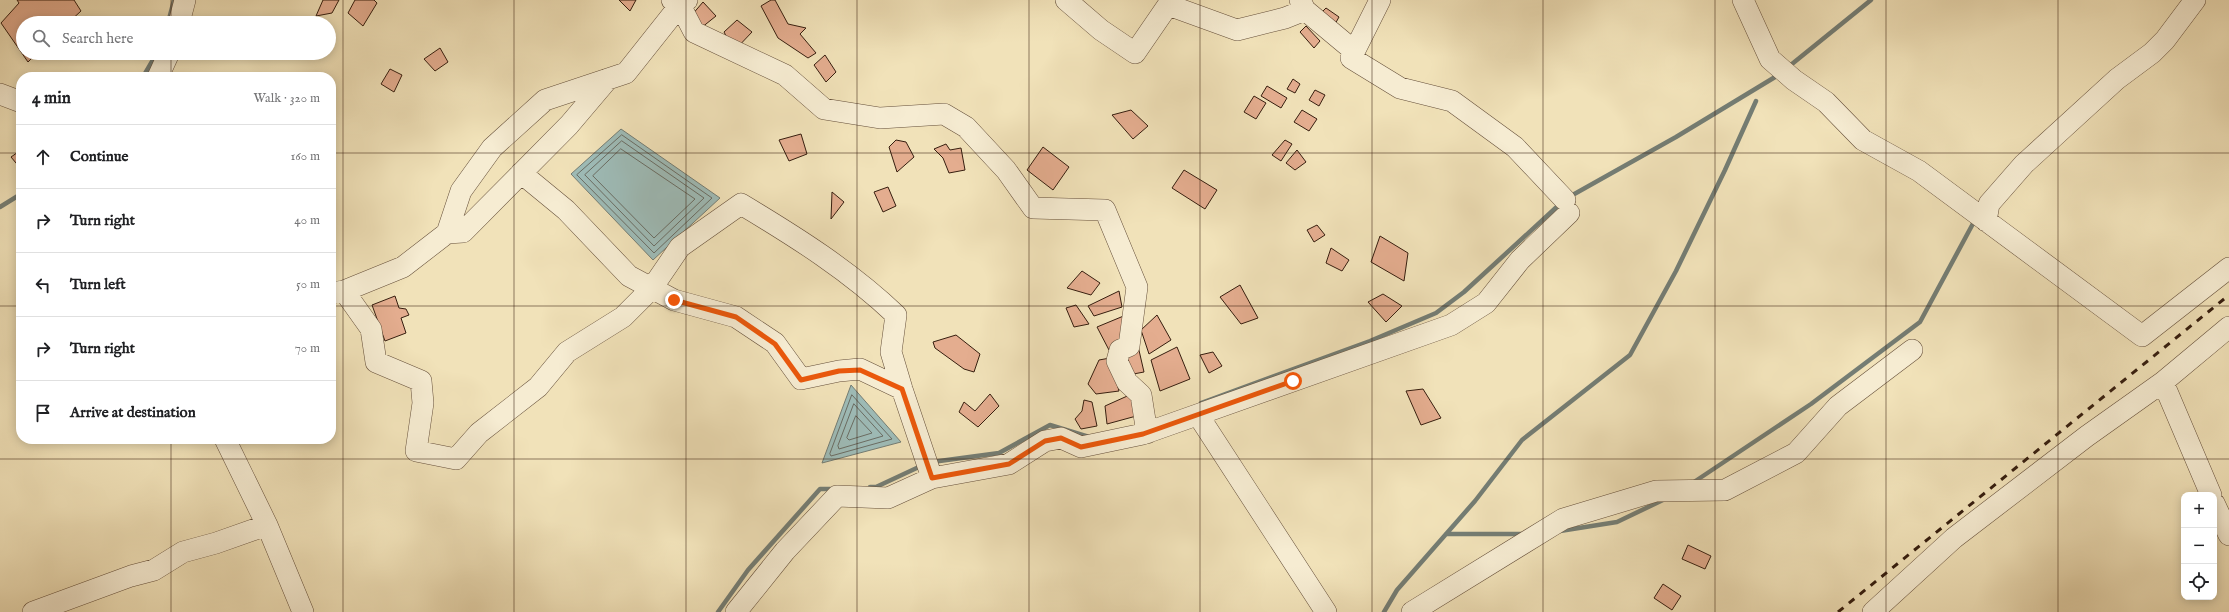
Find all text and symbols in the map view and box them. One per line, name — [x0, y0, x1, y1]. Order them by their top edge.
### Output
search box — [16, 16, 336, 60]
icon: search — [30, 27, 52, 49]
text: Search here — [62, 29, 133, 48]
text: 4 min — [32, 88, 71, 109]
text: Walk · 320 m — [254, 90, 320, 107]
icon: ahead — [32, 146, 54, 168]
text: Continue — [70, 147, 128, 166]
text: 160 m — [290, 148, 320, 165]
icon: right — [32, 210, 54, 232]
text: Turn right — [70, 211, 135, 230]
text: 40 m — [294, 212, 320, 229]
icon: left — [32, 274, 54, 296]
text: Turn left — [70, 275, 126, 294]
text: 50 m — [296, 276, 320, 293]
route end — [665, 291, 683, 309]
icon: right — [32, 338, 54, 360]
text: Turn right — [70, 339, 135, 358]
text: 70 m — [295, 340, 320, 357]
route start — [1284, 372, 1302, 390]
icon: arrive — [32, 402, 54, 424]
text: Arrive at destination — [70, 403, 196, 422]
map controls — [2181, 492, 2217, 600]
button: + — [2181, 492, 2217, 528]
button: − — [2181, 528, 2217, 564]
button: locate — [2181, 564, 2217, 600]

